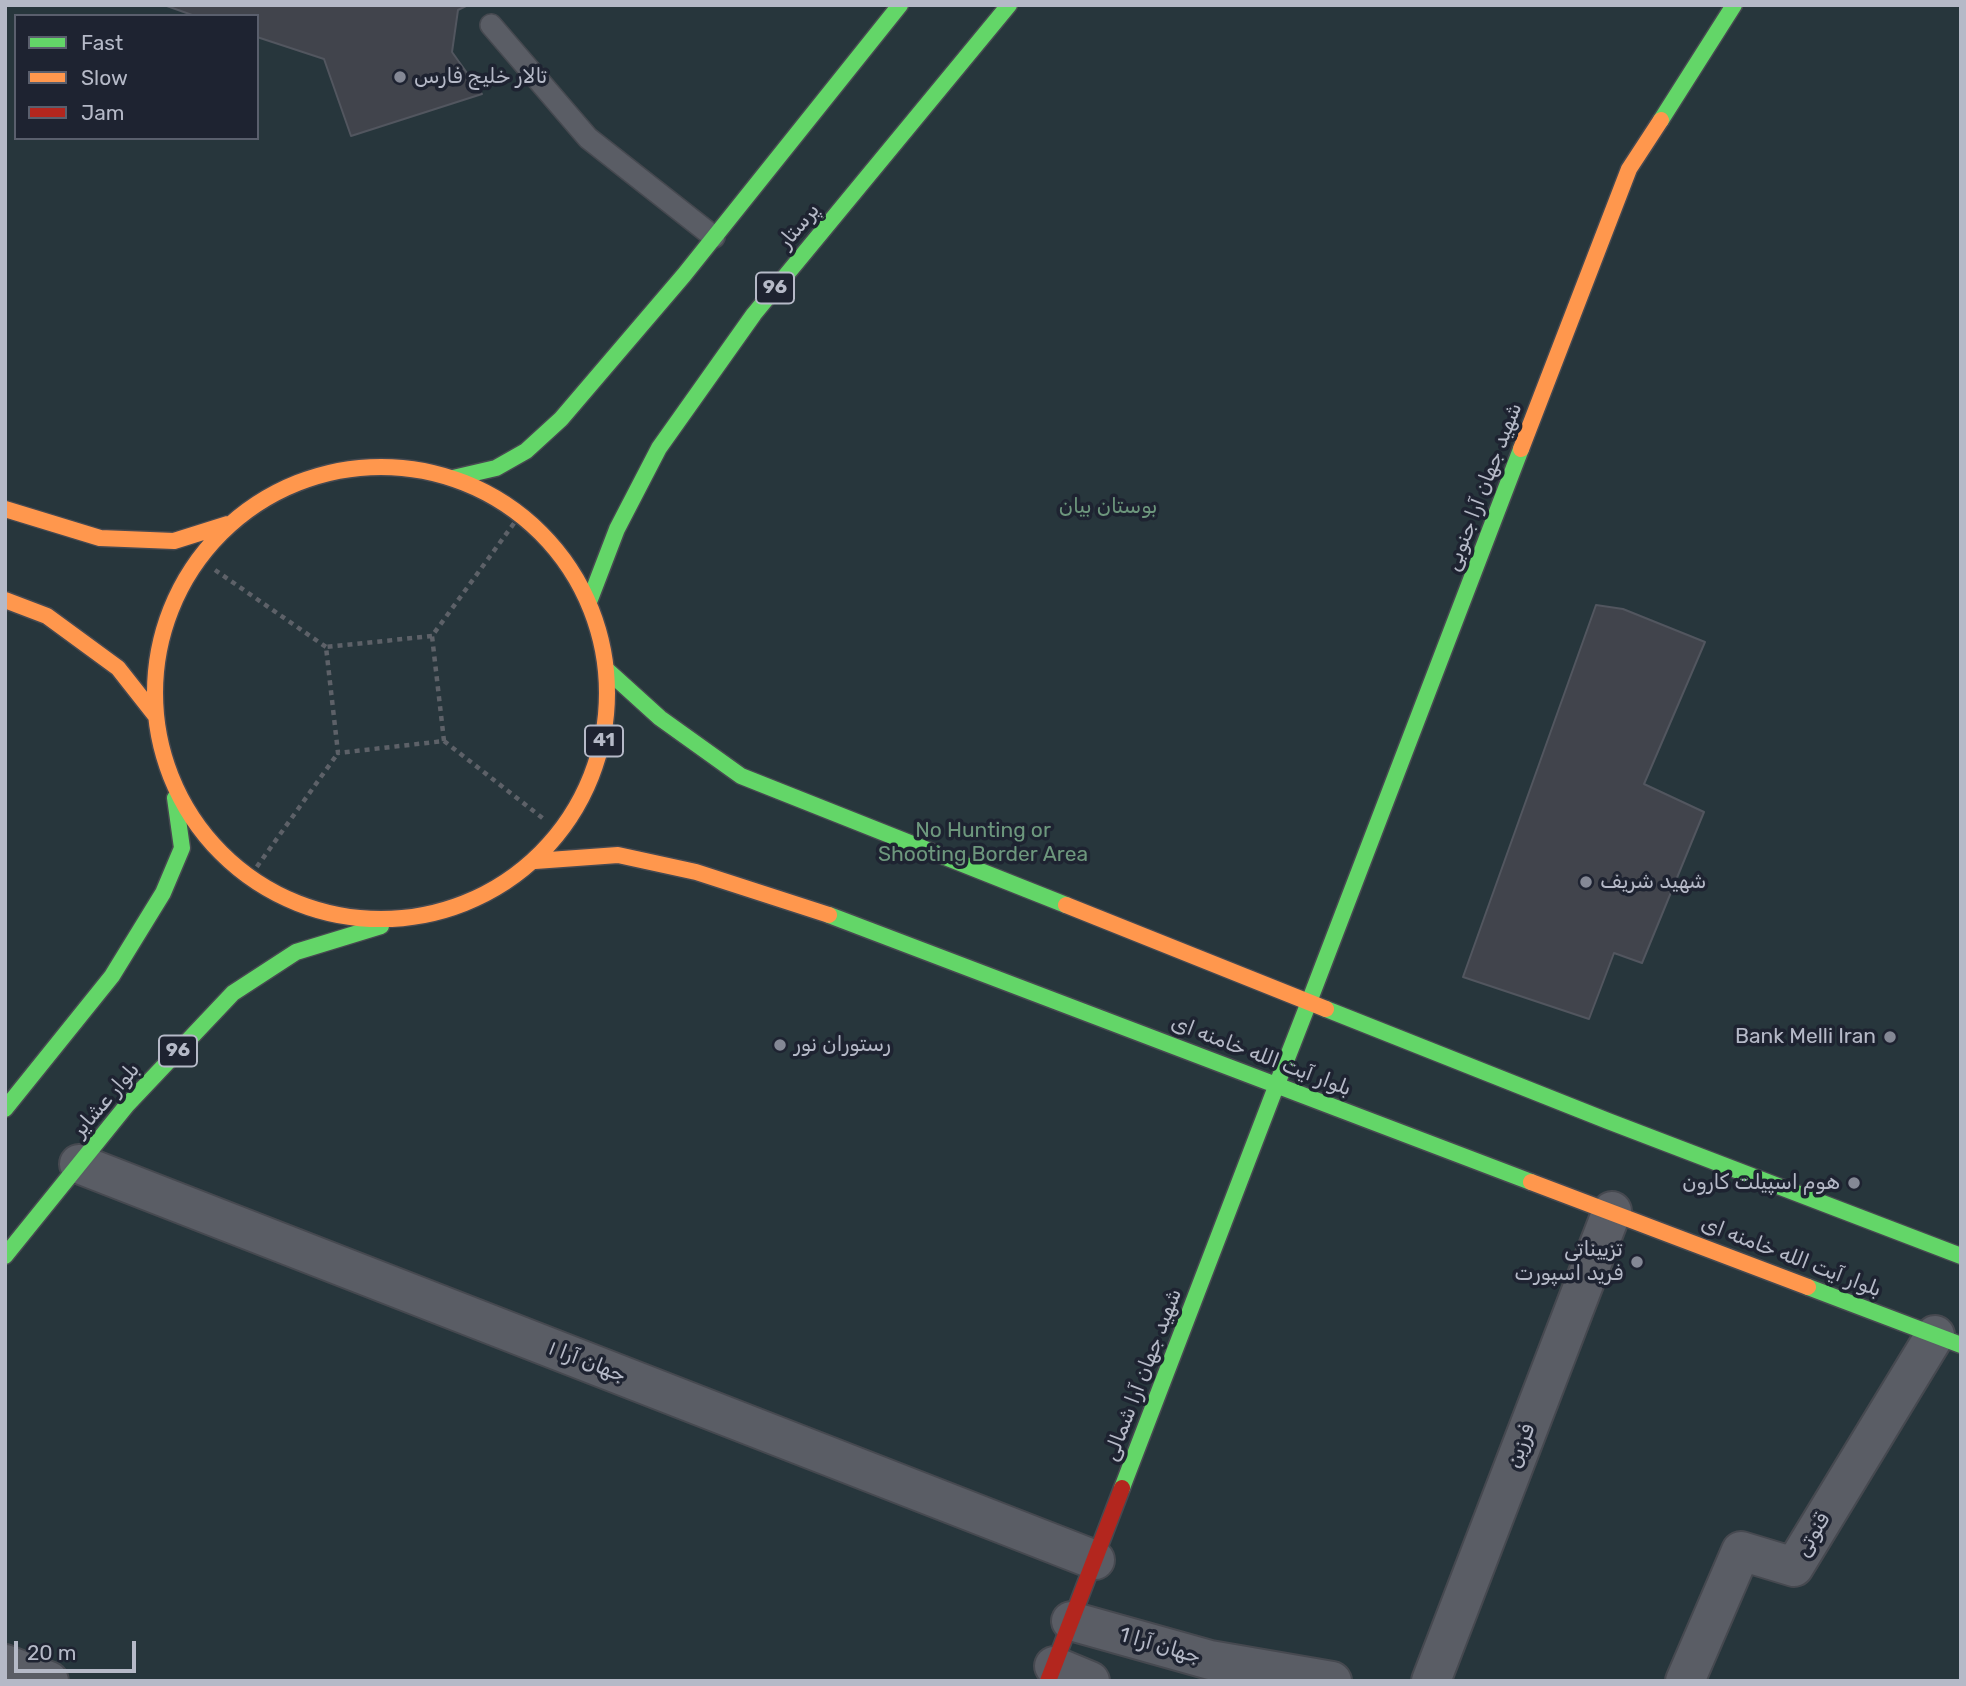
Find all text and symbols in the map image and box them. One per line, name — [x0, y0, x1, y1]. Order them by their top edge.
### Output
legend — [14, 14, 259, 140]
text: Fast — [81, 30, 123, 55]
place label: تالار خلیج فارس — [414, 64, 547, 90]
text: Slow — [81, 65, 128, 90]
marker: تالار خلیج فارس — [392, 69, 408, 85]
text: Jam — [81, 100, 125, 125]
street label: پرستار — [773, 198, 825, 254]
road number: 96 — [756, 272, 794, 304]
street label: شهید جهان آرا جنوبی — [1440, 399, 1528, 575]
park label: بوستان بیان — [1059, 494, 1157, 520]
road number: 41 — [585, 726, 623, 756]
park label: No Hunting or Shooting Border Area — [878, 818, 1088, 868]
place label: شهید شریف — [1600, 869, 1706, 895]
marker: شهید شریف — [1578, 874, 1594, 890]
street label: بلوار آیت الله خامنه ای — [1167, 1010, 1355, 1102]
place label: Bank Melli Iran — [1735, 1024, 1876, 1050]
marker: Bank Melli Iran — [1882, 1029, 1898, 1045]
place label: رستوران نور — [794, 1032, 891, 1058]
road number: 96 — [159, 1036, 197, 1066]
marker: رستوران نور — [772, 1037, 788, 1053]
street label: بلوار عشایر — [67, 1058, 145, 1142]
place label: هوم اسپیلت کارون — [1682, 1170, 1840, 1196]
marker: هوم اسپیلت کارون — [1846, 1175, 1862, 1191]
street label: بلوار آیت الله خامنه ای — [1697, 1211, 1885, 1303]
place label: تزییناتی فرید اسپورت — [1514, 1237, 1623, 1287]
marker: تزییناتی فرید اسپورت — [1629, 1254, 1645, 1270]
street label: شهید جهان آرا شمالی — [1098, 1285, 1188, 1465]
street label: جهان آرا ۱ — [545, 1336, 629, 1388]
street label: فرزین — [1501, 1420, 1541, 1472]
street label: قنوتی — [1790, 1508, 1836, 1562]
street label: جهان آرا 1 — [1116, 1622, 1204, 1670]
scale bar — [18, 1626, 140, 1670]
text: 20 m — [27, 1640, 76, 1665]

